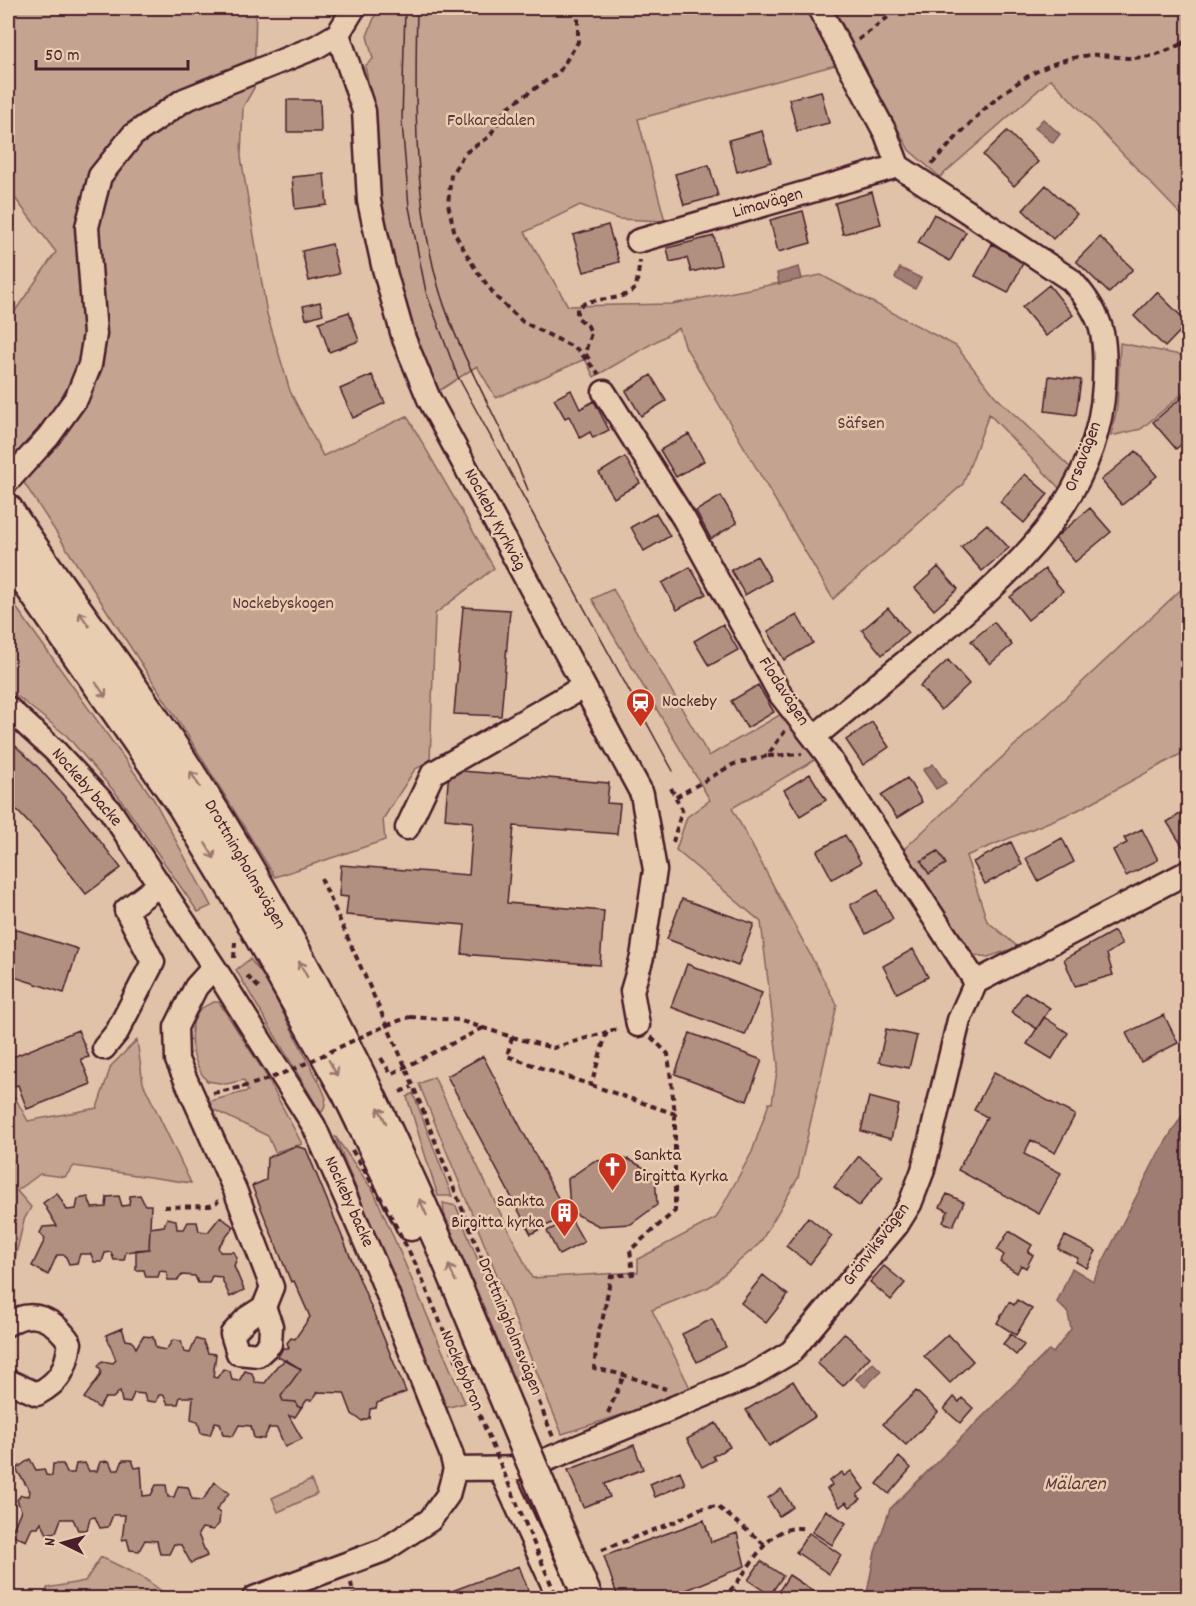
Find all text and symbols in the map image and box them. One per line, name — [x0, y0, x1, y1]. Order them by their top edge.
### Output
scale bar — [36, 33, 188, 71]
text: 50 m — [45, 44, 80, 69]
park label: Folkaredalen — [447, 109, 535, 134]
street label: Limavägen — [730, 182, 806, 226]
park label: Säfsen — [837, 412, 885, 437]
street label: Orsavägen — [1059, 418, 1109, 496]
street label: Nockeby Kyrkväg — [457, 464, 532, 576]
park label: Nockebyskogen — [232, 592, 334, 617]
one-way arrow — [78, 612, 90, 628]
street label: Flodavägen — [751, 653, 815, 731]
one-way arrow — [95, 681, 107, 698]
station icon: Nockeby — [625, 686, 657, 728]
place label: Nockeby — [662, 690, 717, 715]
street label: Nockeby backe — [45, 743, 127, 833]
one-way arrow — [188, 771, 200, 788]
street label: Drottningholmsvägen — [197, 795, 291, 935]
one-way arrow — [204, 842, 216, 859]
one-way arrow — [297, 960, 308, 978]
one-way arrow — [328, 1058, 339, 1076]
one-way arrow — [375, 1107, 387, 1125]
place label: Sankta Birgitta Kyrka — [634, 1144, 728, 1190]
church icon: Sankta Birgitta Kyrka — [597, 1150, 629, 1192]
street label: Nockeby backe — [317, 1152, 379, 1252]
place label: Sankta Birgitta kyrka — [451, 1190, 545, 1236]
building icon: Sankta Birgitta kyrka — [549, 1196, 581, 1238]
one-way arrow — [417, 1198, 429, 1216]
street label: Grönviksvägen — [837, 1198, 917, 1292]
street label: Drottningholmsvägen — [470, 1255, 548, 1399]
one-way arrow — [446, 1265, 457, 1283]
street label: Nockebybron — [433, 1327, 489, 1415]
water label: Mälaren — [1044, 1471, 1106, 1499]
north arrow — [33, 1513, 93, 1573]
text: N — [39, 1537, 62, 1547]

